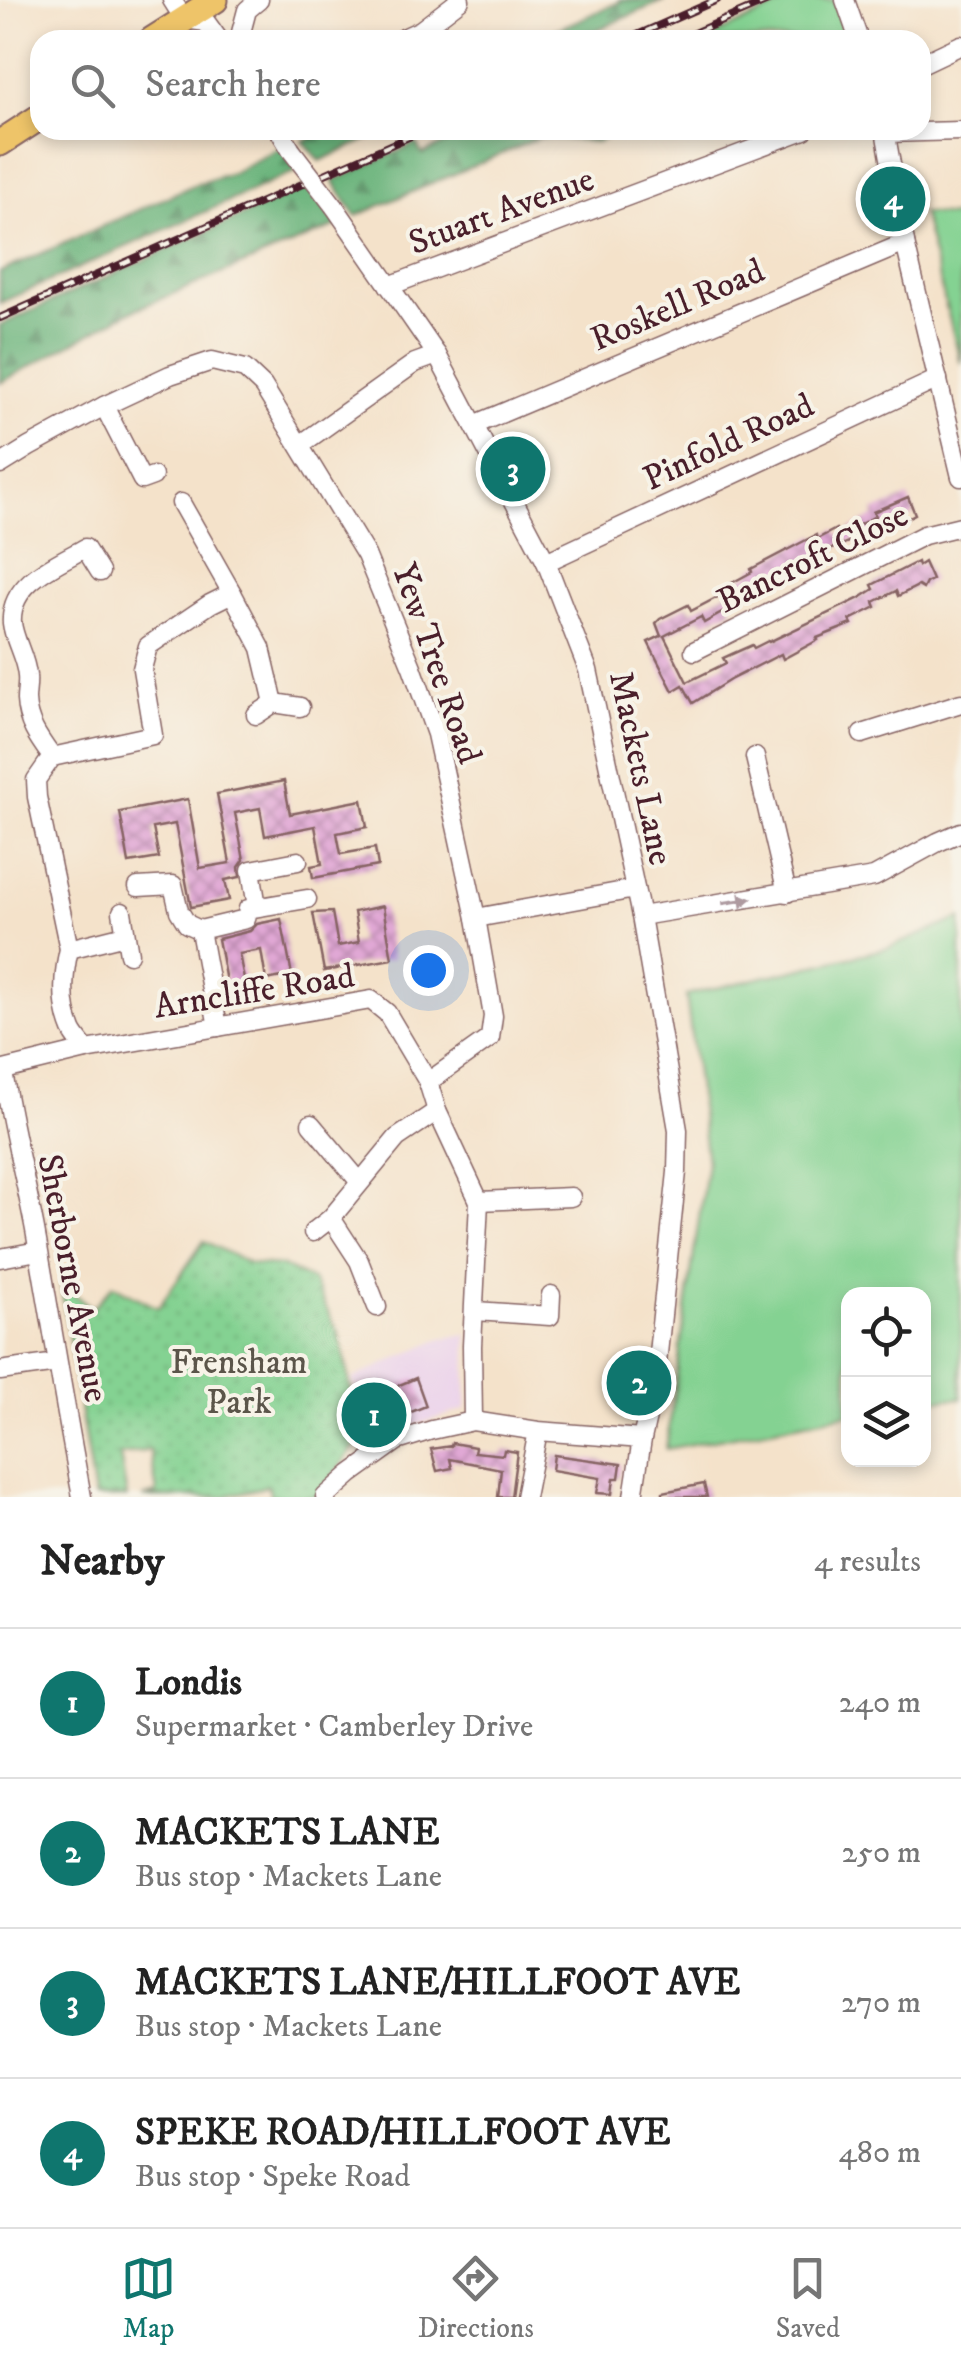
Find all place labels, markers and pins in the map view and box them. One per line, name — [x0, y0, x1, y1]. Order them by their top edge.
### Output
pin: 4 — [860, 162, 926, 236]
pin: 3 — [480, 432, 546, 506]
pin: 2 — [606, 1346, 672, 1420]
pin: 1 — [342, 1378, 406, 1452]

